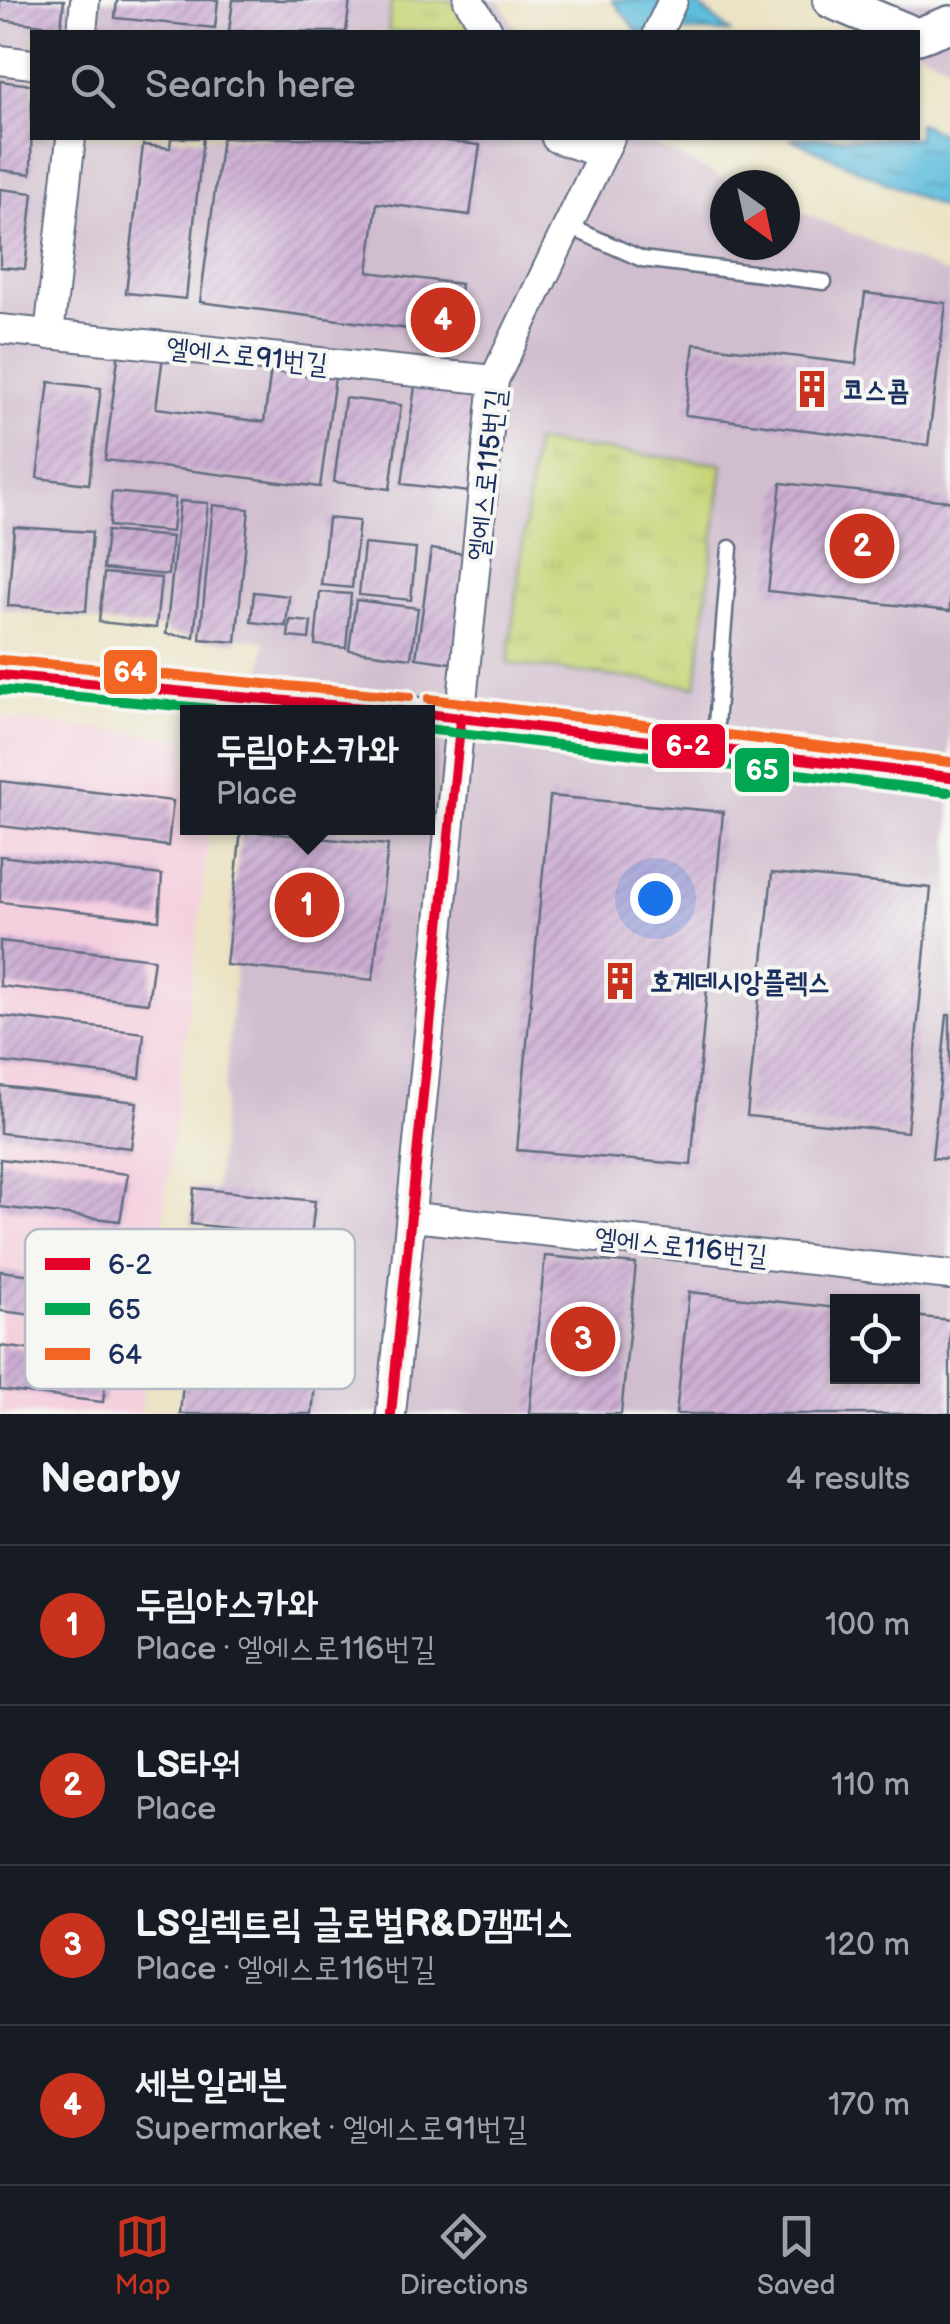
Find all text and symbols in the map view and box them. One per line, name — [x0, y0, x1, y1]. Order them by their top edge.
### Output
search box — [30, 30, 920, 140]
icon: search — [65, 58, 120, 113]
text: Search here — [145, 63, 356, 108]
north arrow — [710, 170, 800, 260]
pin: 4 — [410, 282, 476, 358]
street label: 엘에스로91번길 — [164, 332, 329, 381]
building icon: 코스콤 — [791, 368, 833, 410]
place label: 코스콤 — [842, 374, 910, 407]
street label: 엘에스로115번길 — [462, 387, 513, 563]
pin: 2 — [830, 508, 894, 584]
line badge: 64 — [102, 648, 159, 696]
text: 64 — [113, 656, 147, 689]
popup — [180, 705, 435, 835]
line badge: 6-2 — [650, 722, 727, 770]
text: 두림야스카와 — [216, 728, 399, 773]
text: 6-2 — [665, 730, 711, 763]
line badge: 65 — [733, 746, 791, 794]
text: 65 — [745, 754, 779, 787]
text: Place — [216, 775, 297, 814]
pin: 1 — [274, 868, 340, 942]
your location — [630, 873, 681, 924]
building icon: 호계데시앙플렉스 — [599, 960, 641, 1002]
place label: 호계데시앙플렉스 — [650, 966, 830, 999]
street label: 엘에스로116번길 — [593, 1222, 769, 1273]
legend — [25, 1229, 355, 1389]
text: 6-2 — [108, 1249, 152, 1282]
text: 65 — [108, 1294, 141, 1327]
map controls — [830, 1294, 920, 1384]
button: locate — [830, 1294, 920, 1384]
pin: 3 — [550, 1302, 616, 1376]
text: 64 — [108, 1339, 142, 1372]
text: Nearby — [40, 1454, 180, 1505]
text: 4 results — [786, 1460, 910, 1499]
text: 두림야스카와 — [135, 1582, 318, 1627]
text: 1 — [66, 1606, 79, 1645]
text: 100 m — [825, 1606, 910, 1645]
text: Place · 엘에스로116번길 — [135, 1630, 436, 1669]
text: LS타워 — [135, 1743, 241, 1788]
text: 2 — [63, 1766, 82, 1805]
text: 110 m — [831, 1766, 910, 1805]
text: Place — [135, 1790, 216, 1829]
text: LS일렉트릭 글로벌R&D캠퍼스 — [135, 1902, 574, 1947]
text: 3 — [63, 1926, 82, 1965]
text: 120 m — [825, 1926, 910, 1965]
text: Place · 엘에스로116번길 — [135, 1950, 436, 1989]
text: 세븐일레븐 — [135, 2062, 288, 2107]
text: 4 — [63, 2086, 82, 2125]
text: 170 m — [828, 2086, 910, 2125]
text: Supermarket · 엘에스로91번길 — [135, 2110, 528, 2149]
tab: Map — [114, 2209, 171, 2302]
tab: Directions — [399, 2209, 528, 2302]
tab: Saved — [757, 2209, 836, 2302]

